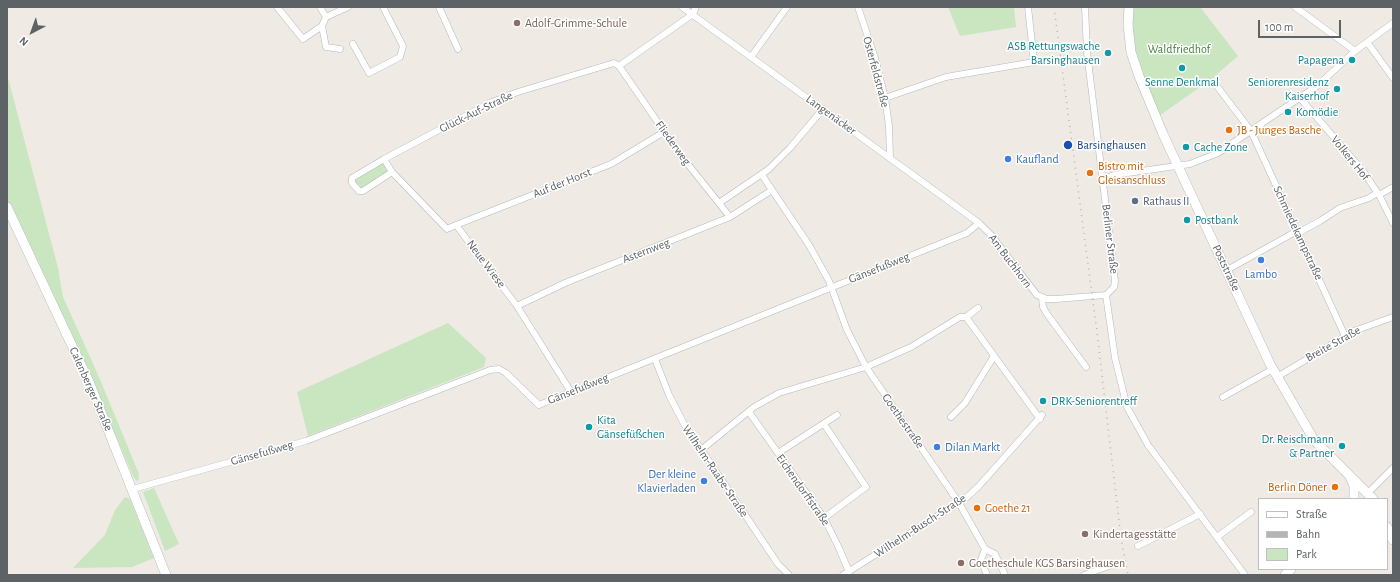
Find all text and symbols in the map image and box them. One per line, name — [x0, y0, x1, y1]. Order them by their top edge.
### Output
north arrow — [12, 12, 52, 52]
scale bar — [1260, 12, 1343, 38]
place label: Adolf-Grimme-Schule — [525, 16, 627, 30]
marker: Adolf-Grimme-Schule — [512, 18, 522, 28]
text: 100 m — [1265, 21, 1293, 33]
text: N — [17, 35, 30, 48]
street label: Osterfeldstraße — [860, 35, 892, 109]
place label: ASB Rettungswache Barsinghausen — [1007, 39, 1100, 67]
park label: Waldfriedhof — [1148, 42, 1210, 56]
marker: ASB Rettungswache Barsinghausen — [1103, 48, 1113, 58]
place label: Papagena — [1298, 53, 1344, 67]
marker: Papagena — [1347, 55, 1357, 65]
marker: Senne Denkmal — [1177, 63, 1187, 73]
place label: Senne Denkmal — [1145, 75, 1219, 89]
place label: Seniorenresidenz Kaiserhof — [1248, 75, 1329, 103]
marker: Seniorenresidenz Kaiserhof — [1332, 84, 1342, 94]
street label: Glück-Auf-Straße — [437, 88, 515, 136]
street label: Langenäcker — [803, 92, 859, 138]
place label: Komödie — [1296, 105, 1338, 119]
marker: Komödie — [1283, 107, 1293, 117]
street label: Fliederweg — [652, 118, 694, 168]
place label: JB - Junges Basche — [1237, 123, 1321, 137]
marker: JB - Junges Basche — [1224, 125, 1234, 135]
street label: Volkers Hof — [1328, 133, 1372, 183]
place label: Barsinghausen — [1077, 138, 1146, 152]
marker: Barsinghausen — [1062, 139, 1074, 151]
place label: Cache Zone — [1194, 140, 1248, 154]
marker: Cache Zone — [1181, 142, 1191, 152]
place label: Kaufland — [1016, 152, 1059, 166]
marker: Kaufland — [1003, 154, 1013, 164]
place label: Bistro mit Gleisanschluss — [1098, 159, 1166, 187]
street label: Auf der Horst — [531, 165, 593, 201]
marker: Bistro mit Gleisanschluss — [1085, 168, 1095, 178]
street label: Schmiedekampstraße — [1270, 184, 1326, 282]
place label: Rathaus II — [1143, 194, 1190, 208]
marker: Rathaus II — [1130, 196, 1140, 206]
street label: Berliner Straße — [1099, 203, 1121, 275]
place label: Postbank — [1195, 213, 1238, 227]
marker: Postbank — [1182, 215, 1192, 225]
street label: Am Buchhorn — [985, 231, 1035, 291]
street label: Asternweg — [620, 235, 672, 267]
street label: Neue Wiese — [463, 237, 509, 291]
street label: Poststraße — [1209, 242, 1243, 294]
street label: Gänsefußweg — [847, 249, 911, 287]
marker: Lambo — [1256, 255, 1266, 265]
place label: Lambo — [1245, 267, 1277, 281]
street label: Breite Straße — [1303, 323, 1363, 365]
street label: Calenberger Straße — [66, 345, 116, 433]
street label: Gänsefußweg — [546, 370, 610, 408]
street label: Goethestraße — [879, 391, 927, 451]
place label: DRK-Seniorentreff — [1051, 394, 1137, 408]
marker: DRK-Seniorentreff — [1038, 396, 1048, 406]
place label: Kita Gänsefüßchen — [597, 413, 665, 441]
marker: Kita Gänsefüßchen — [584, 422, 594, 432]
street label: Wilhelm-Raabe-Straße — [679, 422, 751, 520]
place label: Dr. Reischmann & Partner — [1262, 432, 1334, 460]
street label: Gänsefußweg — [229, 437, 295, 469]
place label: Dilan Markt — [945, 440, 1000, 454]
marker: Dr. Reischmann & Partner — [1337, 441, 1347, 451]
marker: Dilan Markt — [932, 442, 942, 452]
street label: Eichendorffstraße — [773, 451, 833, 529]
place label: Der kleine Klavierladen — [637, 467, 696, 495]
marker: Der kleine Klavierladen — [699, 476, 709, 486]
place label: Berlin Döner — [1268, 480, 1327, 494]
marker: Berlin Döner — [1330, 482, 1340, 492]
street label: Wilhelm-Busch-Straße — [871, 491, 969, 561]
legend — [1258, 498, 1388, 570]
place label: Goethe 21 — [985, 501, 1031, 515]
marker: Goethe 21 — [972, 503, 982, 513]
text: Straße — [1296, 508, 1327, 520]
place label: Kindertagesstätte — [1093, 527, 1176, 541]
text: Bahn — [1296, 528, 1320, 540]
marker: Kindertagesstätte — [1080, 529, 1090, 539]
text: Park — [1296, 548, 1317, 560]
place label: Goetheschule KGS Barsinghausen — [969, 556, 1125, 570]
marker: Goetheschule KGS Barsinghausen — [956, 558, 966, 568]

